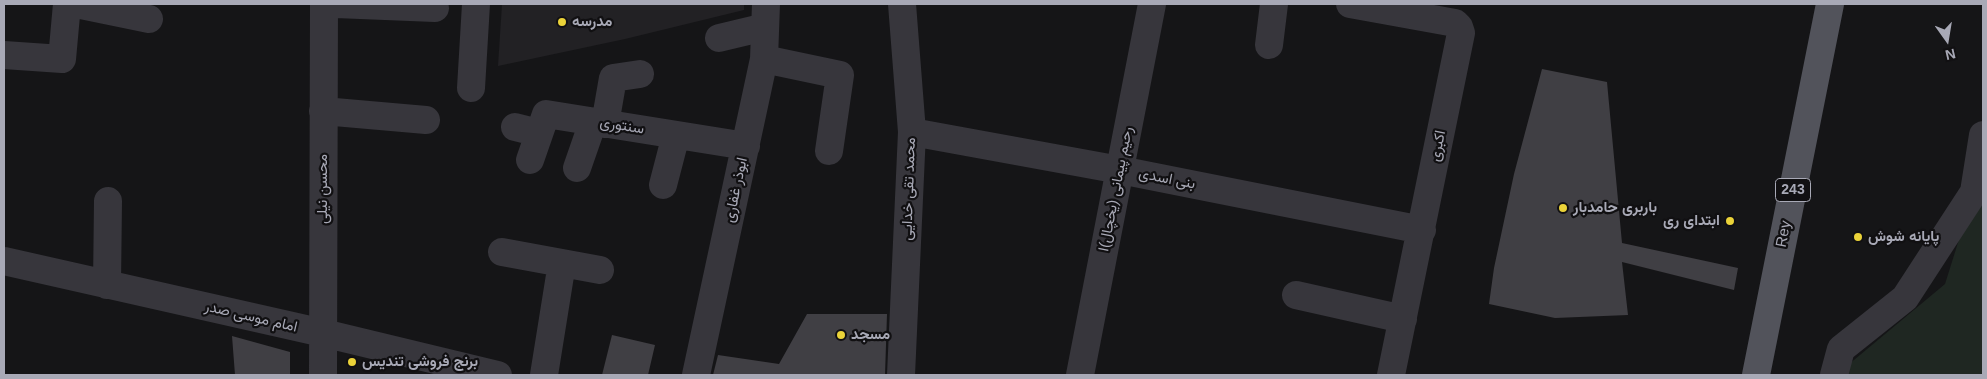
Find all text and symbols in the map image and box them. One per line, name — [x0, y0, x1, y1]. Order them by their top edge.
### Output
place label: مدرسه — [572, 13, 612, 31]
north arrow — [1922, 15, 1972, 65]
marker: مدرسه — [556, 16, 568, 28]
text: N — [1944, 46, 1957, 64]
street label: سنتوری — [599, 114, 645, 138]
street label: رحیم پیمانی (یخچال)ا — [1095, 125, 1137, 253]
street label: اکبری — [1426, 129, 1450, 163]
street label: محمد تقی خدایی — [898, 137, 920, 241]
street label: محسن نیلی — [314, 154, 332, 224]
street label: ابوذر غفاری — [720, 156, 752, 224]
street label: بنی اسدی — [1137, 165, 1197, 193]
road number: 243 — [1776, 178, 1810, 202]
place label: باربری حامدبار — [1573, 199, 1657, 217]
marker: باربری حامدبار — [1557, 202, 1569, 214]
place label: ابتدای ری — [1663, 212, 1720, 230]
marker: ابتدای ری — [1724, 215, 1736, 227]
street label: Rey — [1773, 219, 1795, 249]
place label: پایانه شوش — [1868, 228, 1939, 246]
marker: پایانه شوش — [1852, 231, 1864, 243]
street label: امام موسی صدر — [203, 298, 299, 336]
place label: مسجد — [851, 326, 890, 344]
marker: مسجد — [835, 329, 847, 341]
place label: برنج فروشی تندیس — [362, 353, 478, 371]
marker: برنج فروشی تندیس — [346, 356, 358, 368]

